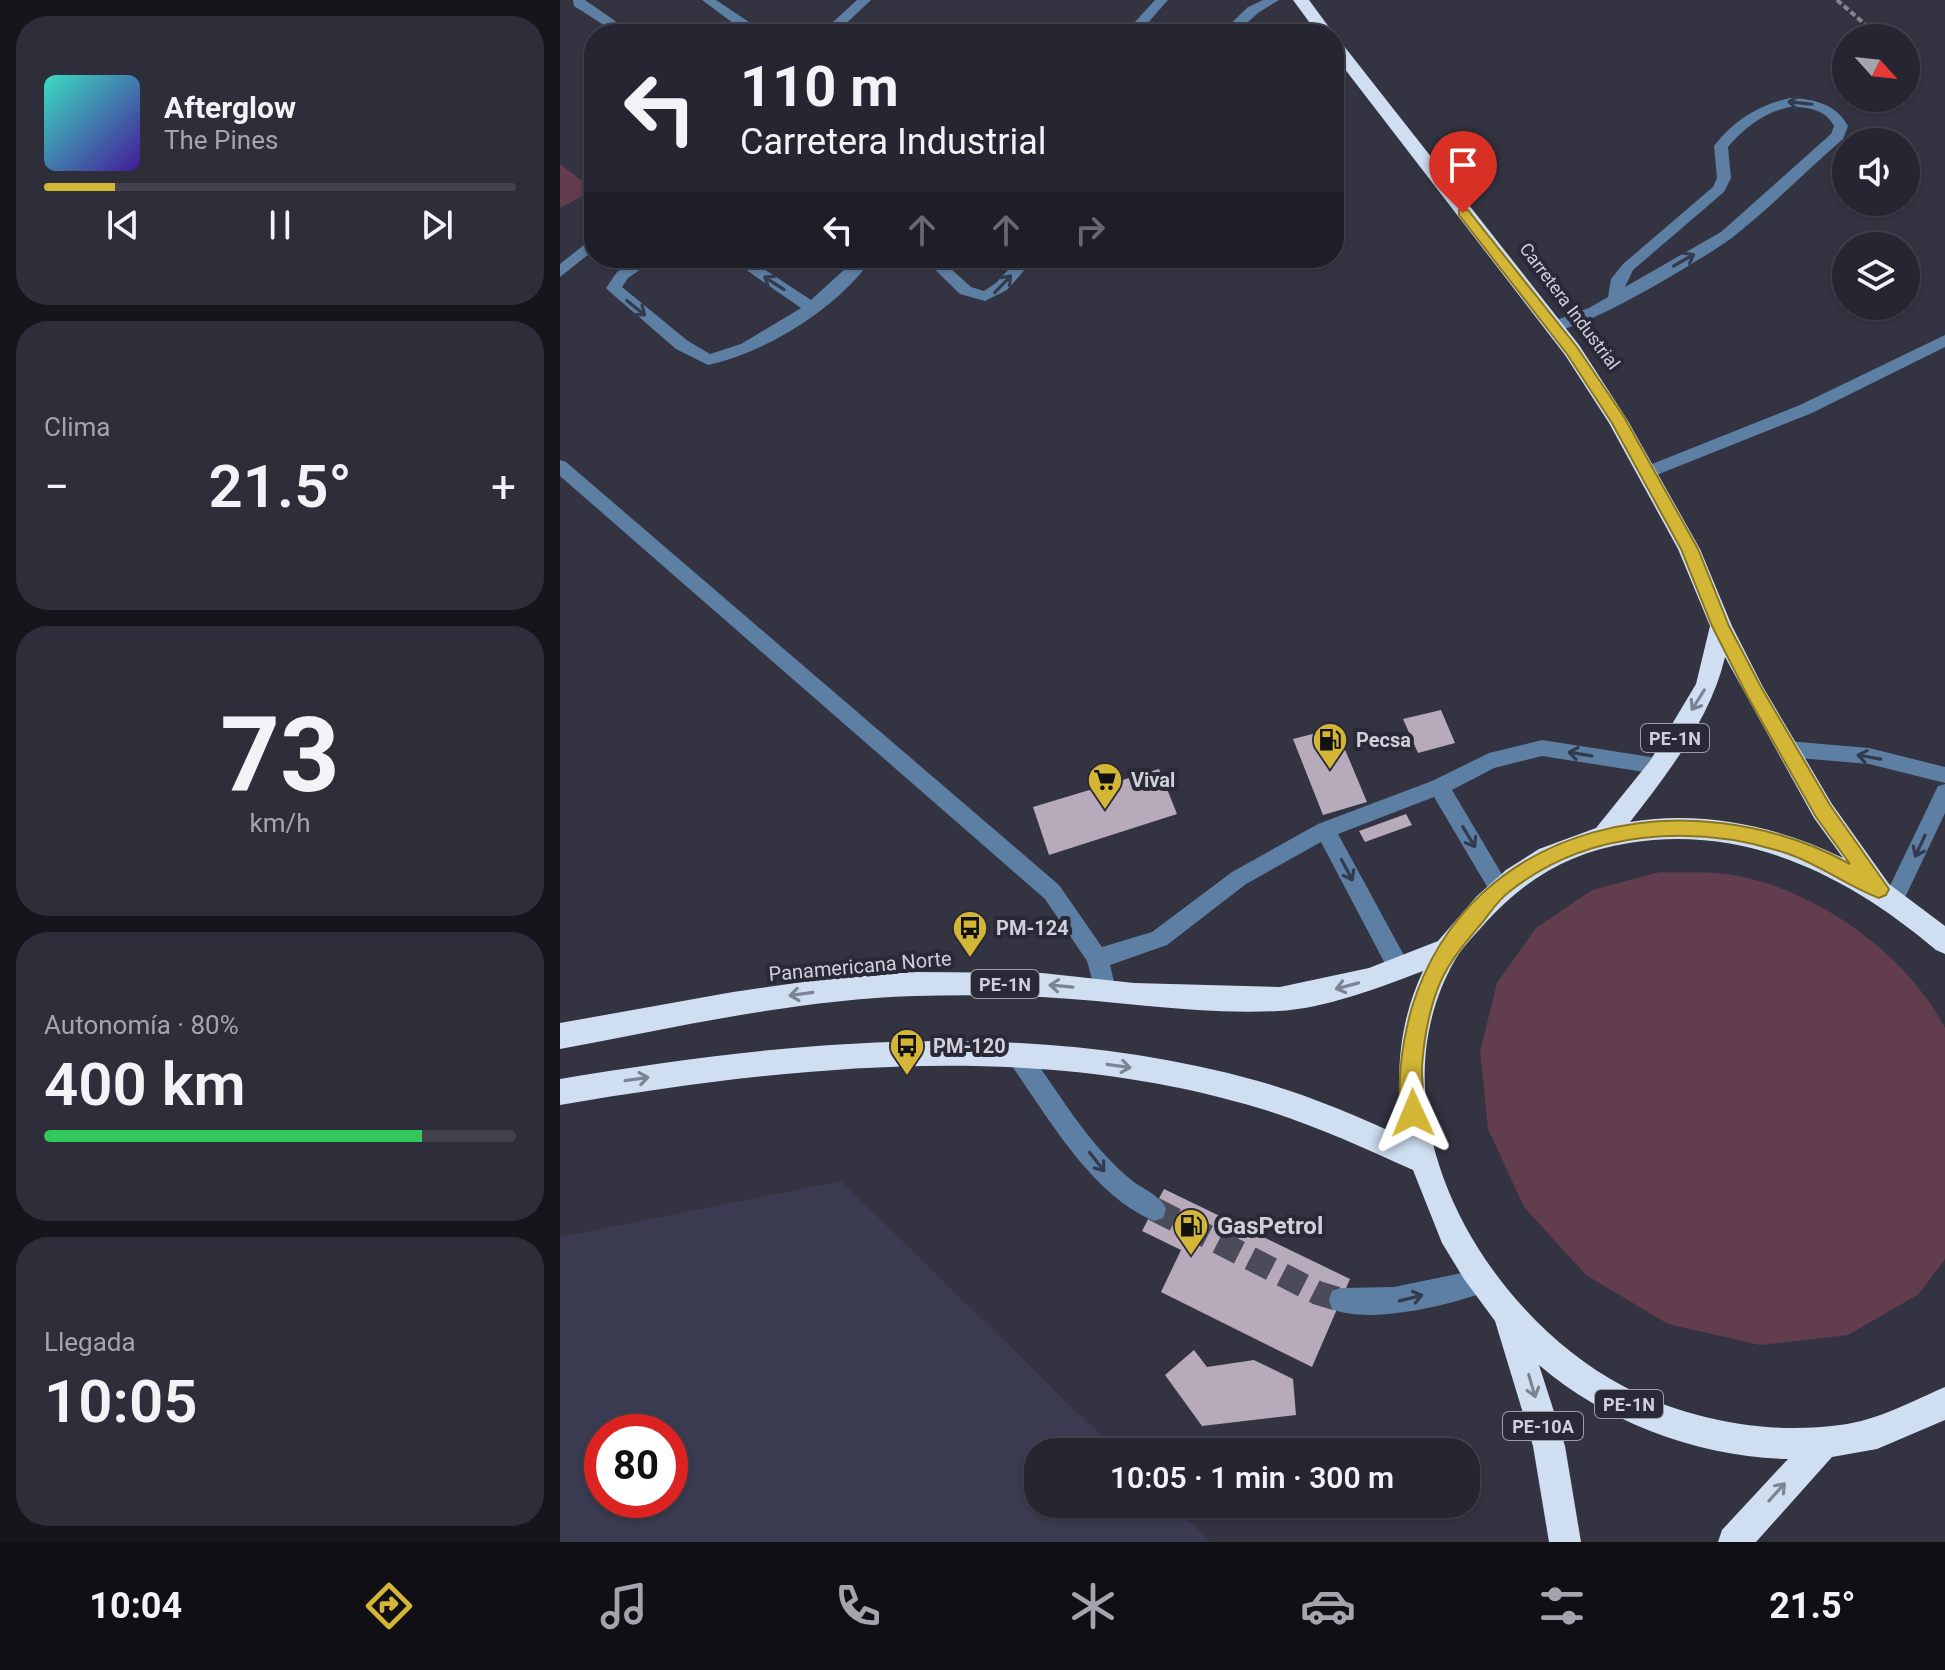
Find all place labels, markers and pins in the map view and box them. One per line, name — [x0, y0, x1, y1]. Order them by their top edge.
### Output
pin — [1429, 131, 1497, 213]
fuel station icon: Pecsa — [1311, 721, 1349, 771]
place label: Pecsa — [1356, 728, 1411, 752]
supermarket icon: Vival — [1086, 761, 1124, 811]
place label: Vival — [1131, 768, 1175, 792]
bus stop icon: PM-124 — [951, 909, 989, 959]
place label: PM-124 — [996, 916, 1069, 940]
bus stop icon: PM-120 — [888, 1027, 926, 1077]
place label: PM-120 — [933, 1034, 1006, 1058]
fuel station icon: GasPetrol — [1172, 1207, 1210, 1257]
place label: GasPetrol — [1217, 1212, 1323, 1240]

